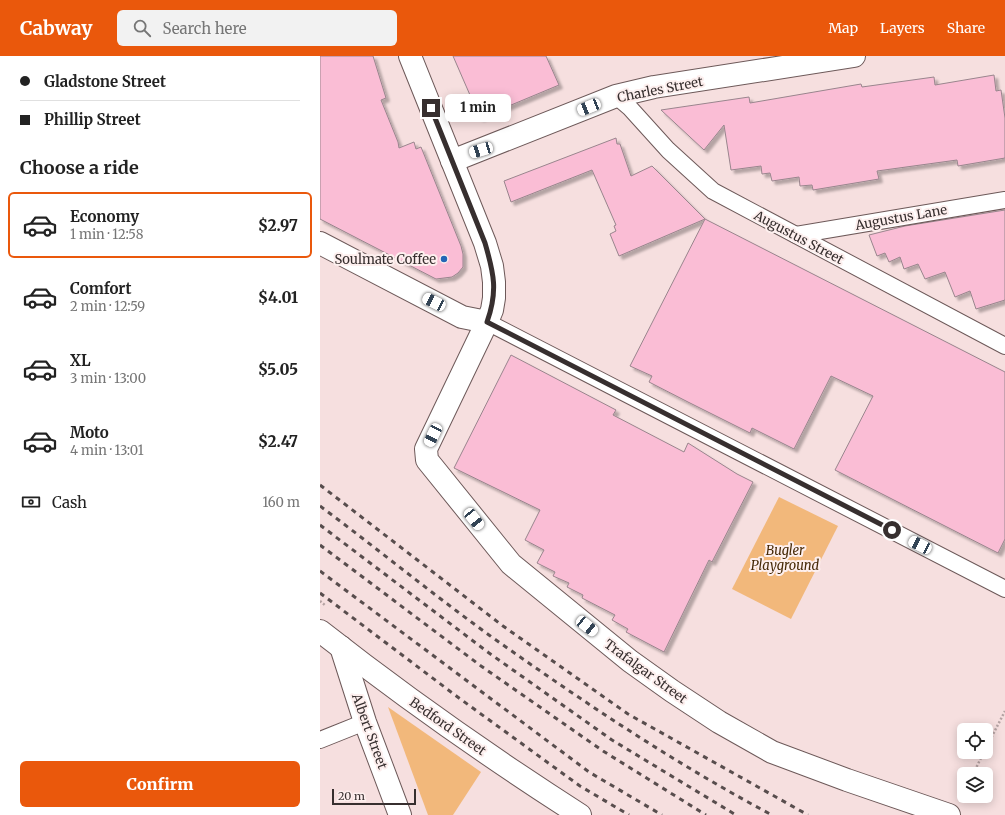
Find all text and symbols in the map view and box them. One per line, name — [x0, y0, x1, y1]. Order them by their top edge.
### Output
search box — [117, 10, 397, 46]
text: Cabway — [20, 16, 93, 40]
icon: search — [131, 17, 153, 39]
text: Search here — [163, 19, 247, 38]
text: Map — [828, 19, 858, 37]
text: Layers — [880, 19, 925, 37]
text: Share — [947, 19, 985, 37]
text: Gladstone Street — [44, 72, 166, 91]
street label: Charles Street — [616, 73, 704, 106]
callout: 1 min — [445, 94, 511, 122]
car — [576, 97, 602, 117]
route end — [422, 99, 440, 117]
text: 1 min — [460, 99, 496, 116]
text: Phillip Street — [44, 110, 141, 129]
car — [468, 141, 494, 159]
text: Choose a ride — [20, 156, 139, 179]
street label: Augustus Lane — [853, 201, 948, 234]
street label: Augustus Street — [750, 206, 847, 268]
icon: car — [22, 207, 58, 243]
text: Economy — [70, 207, 139, 226]
text: $2.97 — [258, 216, 298, 235]
text: 1 min · 12:58 — [70, 226, 143, 243]
place label: Soulmate Coffee — [334, 251, 436, 268]
marker: Soulmate Coffee — [439, 254, 449, 264]
icon: car — [22, 279, 58, 315]
text: Comfort — [70, 279, 131, 298]
text: $4.01 — [258, 288, 298, 307]
car — [421, 291, 447, 313]
text: 2 min · 12:59 — [70, 298, 145, 315]
icon: car — [22, 351, 58, 387]
text: XL — [70, 351, 91, 370]
text: $5.05 — [258, 360, 298, 379]
text: 3 min · 13:00 — [70, 370, 146, 387]
car — [422, 422, 444, 448]
icon: car — [22, 423, 58, 459]
text: Moto — [70, 423, 109, 442]
text: $2.47 — [258, 432, 298, 451]
text: 4 min · 13:01 — [70, 442, 144, 459]
icon: cash — [20, 491, 42, 513]
text: Cash — [52, 493, 87, 512]
text: 160 m — [262, 494, 300, 511]
car — [462, 506, 486, 532]
route start — [883, 521, 901, 539]
car — [907, 534, 933, 556]
park label: Bugler Playground — [751, 542, 820, 574]
car — [574, 614, 600, 638]
street label: Trafalgar Street — [601, 636, 691, 707]
street label: Albert Street — [348, 690, 391, 771]
street label: Bedford Street — [406, 694, 489, 759]
map controls — [957, 723, 993, 803]
button: locate — [957, 723, 993, 759]
button: Confirm — [20, 761, 300, 807]
button: layers — [957, 767, 993, 803]
scale bar — [332, 787, 416, 806]
text: 20 m — [338, 789, 365, 803]

